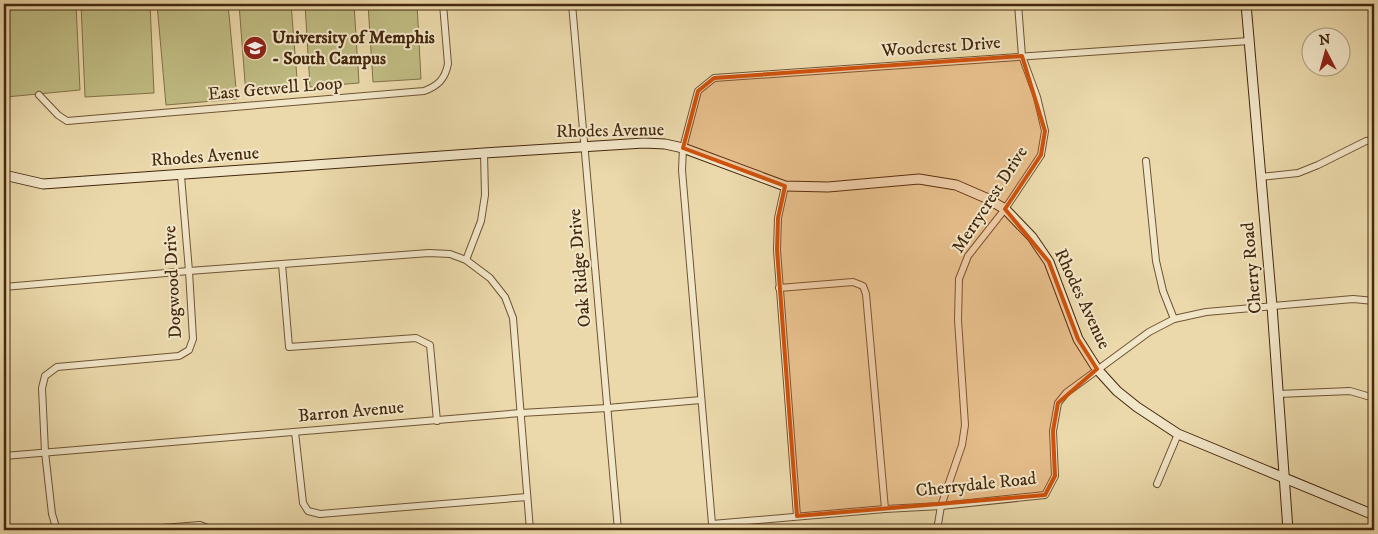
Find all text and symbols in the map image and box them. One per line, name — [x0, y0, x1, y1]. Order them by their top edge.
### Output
place label: University of Memphis - South Campus — [272, 27, 435, 70]
north arrow — [1300, 28, 1350, 78]
text: N — [1318, 30, 1332, 50]
street label: Woodcrest Drive — [880, 32, 1001, 62]
school or university icon: University of Memphis - South Campus — [242, 35, 268, 61]
street label: East Getwell Loop — [207, 72, 343, 106]
street label: Rhodes Avenue — [556, 119, 664, 143]
street label: Rhodes Avenue — [150, 142, 260, 172]
street label: Merrycrest Drive — [947, 142, 1033, 258]
street label: Oak Ridge Drive — [564, 208, 596, 328]
street label: Cherry Road — [1237, 221, 1267, 315]
street label: Dogwood Drive — [159, 225, 187, 339]
street label: Rhodes Avenue — [1049, 245, 1115, 353]
street label: Barron Avenue — [297, 396, 405, 428]
street label: Cherrydale Road — [915, 468, 1037, 502]

